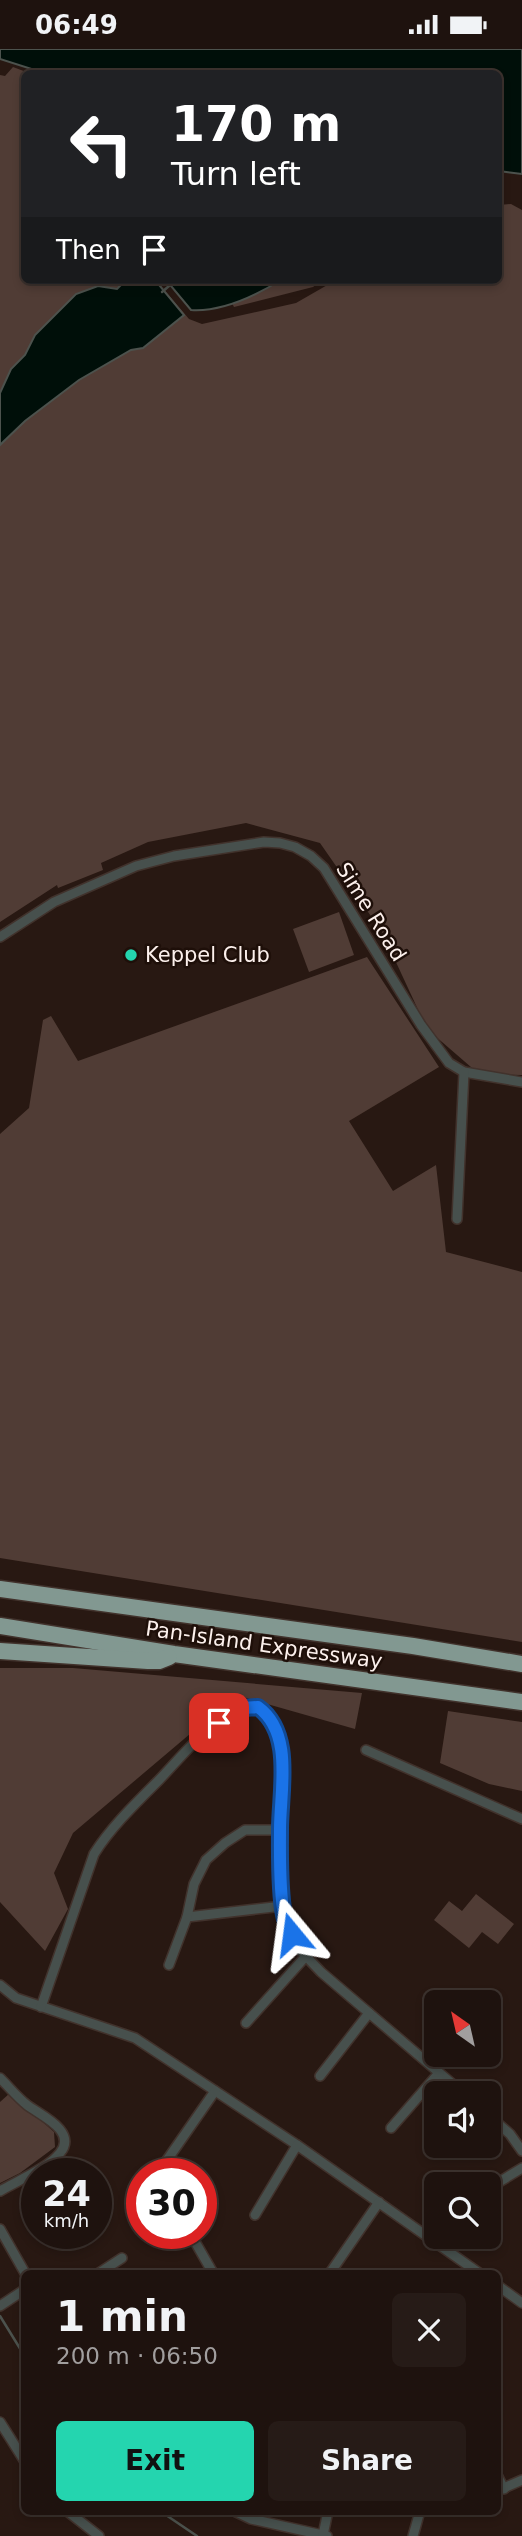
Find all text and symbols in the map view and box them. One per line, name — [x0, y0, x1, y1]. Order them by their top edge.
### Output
text: 06:49 — [35, 10, 118, 40]
text: 170 m — [171, 96, 341, 153]
icon: left — [56, 98, 147, 189]
text: Turn left — [171, 155, 301, 193]
icon: arrive — [135, 231, 173, 269]
text: Then — [56, 235, 121, 265]
street label: Sime Road — [331, 858, 411, 966]
place label: Keppel Club — [145, 943, 270, 967]
marker: Keppel Club — [123, 947, 139, 963]
street label: Pan-Island Expressway — [144, 1616, 384, 1674]
pin — [189, 1693, 249, 1753]
icon: arrive — [200, 1704, 238, 1742]
position arrow — [255, 1897, 329, 1971]
north arrow — [424, 1990, 500, 2067]
map controls — [424, 1990, 501, 2249]
button: sound — [424, 2081, 501, 2158]
speed limit sign: 30 — [126, 2158, 217, 2249]
button: search — [424, 2172, 501, 2249]
text: 24 — [42, 2174, 91, 2214]
text: km/h — [44, 2210, 89, 2231]
text: 1 min — [56, 2292, 188, 2341]
button: close — [392, 2293, 466, 2367]
text: 200 m · 06:50 — [56, 2343, 218, 2369]
button: Exit — [56, 2421, 254, 2501]
button: Share — [268, 2421, 466, 2501]

